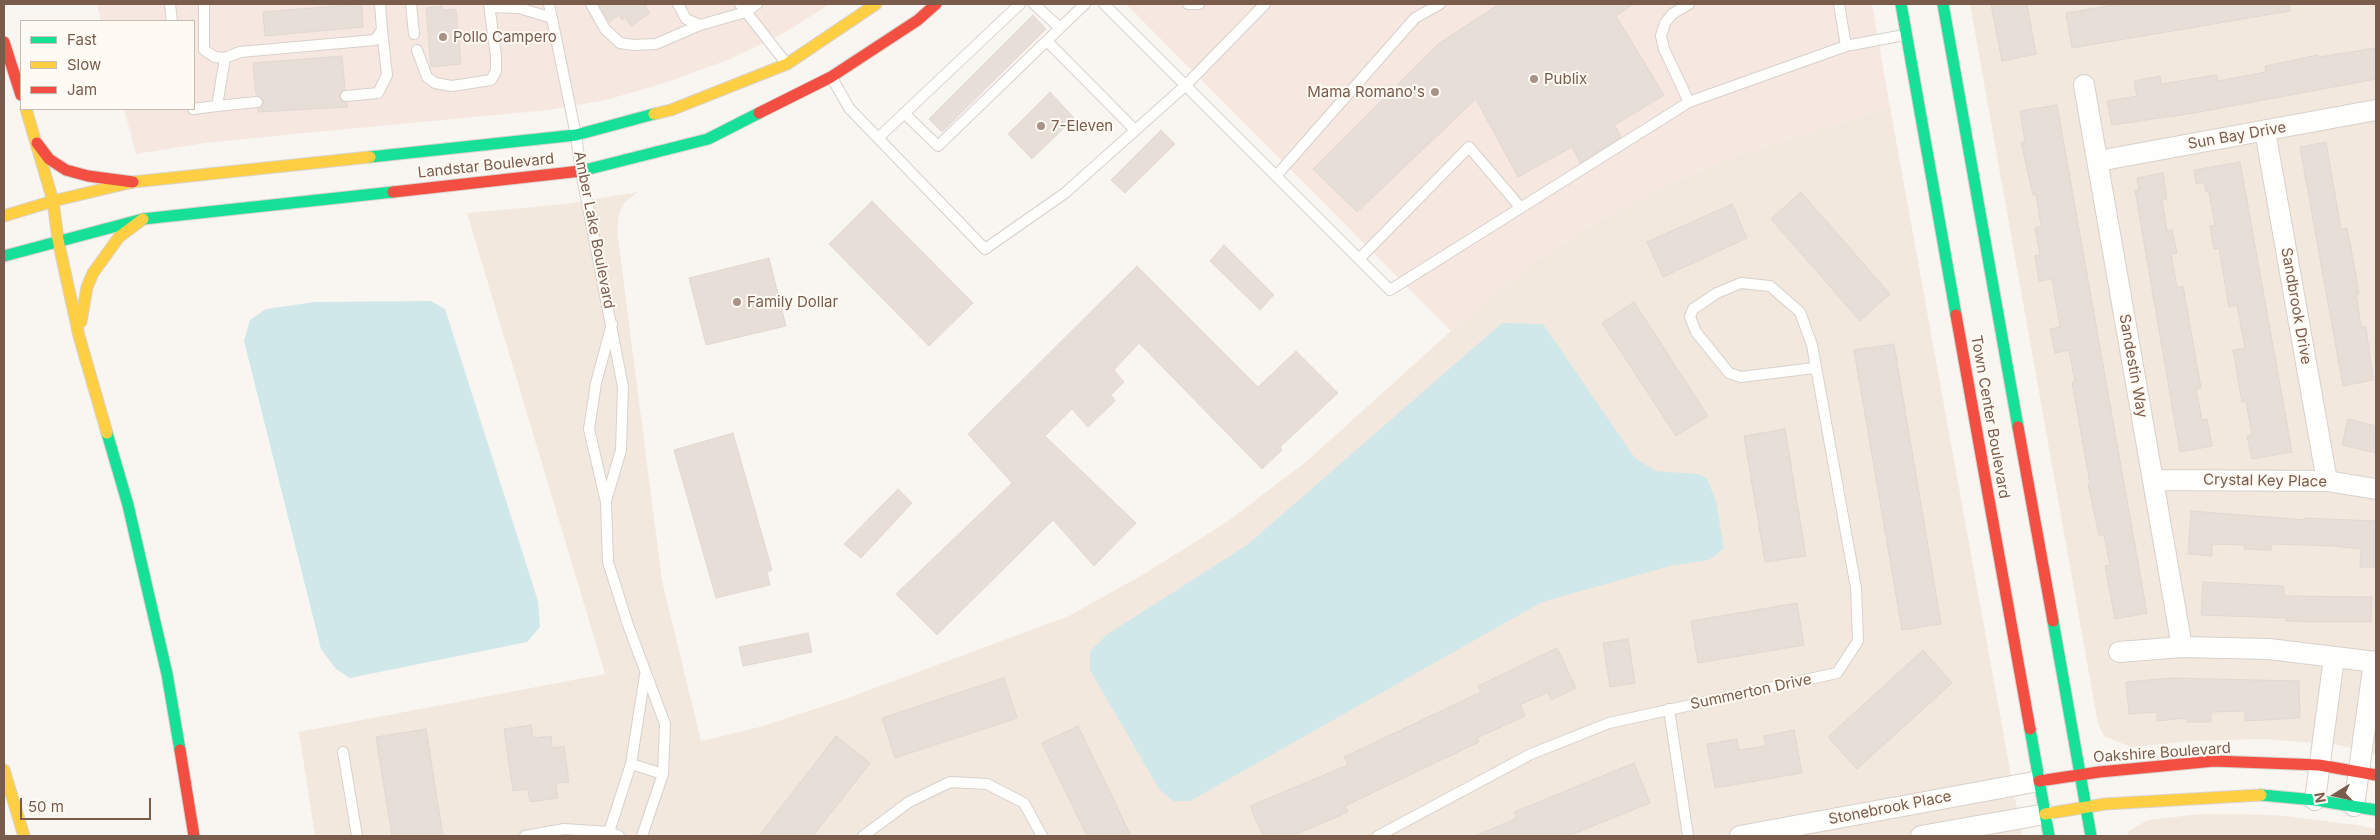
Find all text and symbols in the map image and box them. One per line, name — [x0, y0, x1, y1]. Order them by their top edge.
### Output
legend — [20, 20, 195, 110]
place label: Pollo Campero — [453, 28, 557, 46]
text: Fast — [67, 30, 97, 49]
marker: Pollo Campero — [437, 31, 449, 43]
text: Slow — [67, 55, 101, 74]
place label: Publix — [1544, 70, 1587, 88]
marker: Publix — [1528, 73, 1540, 85]
text: Jam — [67, 80, 97, 99]
place label: Mama Romano's — [1307, 83, 1425, 101]
marker: Mama Romano's — [1429, 86, 1441, 98]
place label: 7-Eleven — [1051, 117, 1113, 135]
street label: Sun Bay Drive — [2186, 119, 2288, 153]
marker: 7-Eleven — [1035, 120, 1047, 132]
street label: Landstar Boulevard — [417, 150, 555, 182]
street label: Amber Lake Boulevard — [570, 150, 618, 310]
street label: Sandbrook Drive — [2277, 246, 2315, 366]
place label: Family Dollar — [747, 293, 838, 311]
marker: Family Dollar — [731, 296, 743, 308]
street label: Sandestin Way — [2115, 313, 2151, 419]
street label: Town Center Boulevard — [1967, 334, 2013, 500]
street label: Crystal Key Place — [2203, 471, 2327, 491]
street label: Summerton Drive — [1689, 670, 1813, 714]
street label: Oakshire Boulevard — [2093, 739, 2231, 767]
north arrow — [2310, 770, 2360, 820]
street label: Stonebrook Place — [1827, 787, 1953, 829]
scale bar — [22, 788, 154, 820]
text: N — [2310, 791, 2329, 804]
text: 50 m — [28, 797, 64, 816]

